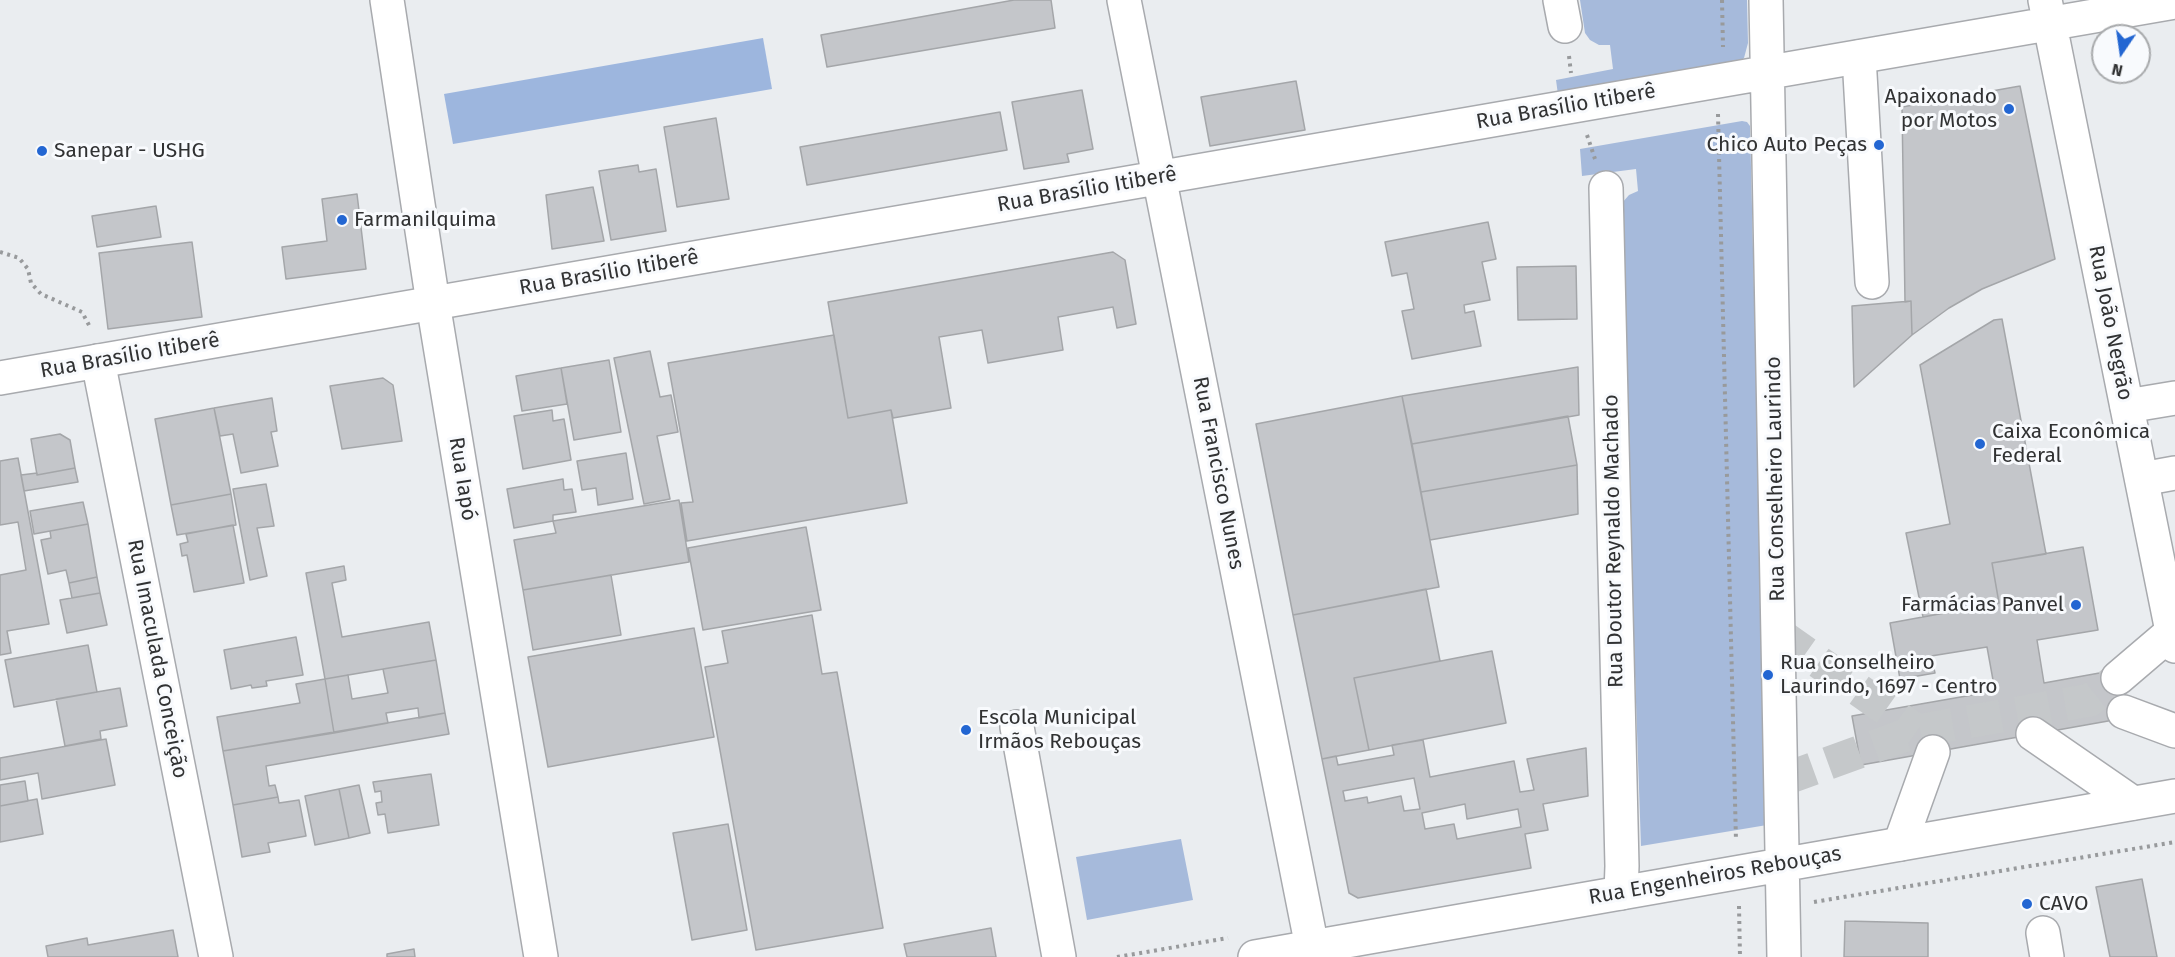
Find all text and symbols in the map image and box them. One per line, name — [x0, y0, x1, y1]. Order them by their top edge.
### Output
north arrow — [2091, 24, 2151, 84]
text: N — [2110, 60, 2125, 81]
street label: Rua Brasílio Itiberê — [1474, 79, 1658, 135]
place label: Apaixonado por Motos — [1885, 84, 1997, 134]
marker: Apaixonado por Motos — [2002, 102, 2016, 116]
place label: Chico Auto Peças — [1707, 132, 1867, 158]
place label: Sanepar - USHG — [54, 138, 205, 164]
marker: Chico Auto Peças — [1872, 138, 1886, 152]
marker: Sanepar - USHG — [35, 144, 49, 158]
street label: Rua Brasílio Itiberê — [995, 162, 1179, 218]
place label: Farmanilquima — [354, 207, 496, 233]
marker: Farmanilquima — [335, 213, 349, 227]
street label: Rua João Negrão — [2083, 243, 2137, 403]
street label: Rua Brasílio Itiberê — [517, 245, 701, 301]
street label: Rua Brasílio Itiberê — [38, 328, 222, 384]
street label: Rua Conselheiro Laurindo — [1761, 356, 1791, 602]
street label: Rua Francisco Nunes — [1187, 374, 1249, 572]
street label: Rua Doutor Reynaldo Machado — [1599, 394, 1629, 688]
place label: Caixa Econômica Federal — [1992, 419, 2150, 469]
street label: Rua Iapó — [443, 435, 481, 523]
marker: Caixa Econômica Federal — [1973, 437, 1987, 451]
street label: Rua Imaculada Conceição — [121, 537, 193, 781]
place label: Farmácias Panvel — [1901, 592, 2064, 618]
marker: Farmácias Panvel — [2069, 598, 2083, 612]
place label: Rua Conselheiro Laurindo, 1697 - Centro — [1780, 650, 1997, 700]
marker: Rua Conselheiro Laurindo, 1697 - Centro — [1761, 668, 1775, 682]
place label: Escola Municipal Irmãos Rebouças — [978, 705, 1141, 755]
marker: Escola Municipal Irmãos Rebouças — [959, 723, 973, 737]
street label: Rua Engenheiros Rebouças — [1587, 841, 1843, 911]
place label: CAVO — [2039, 891, 2089, 917]
marker: CAVO — [2020, 897, 2034, 911]

